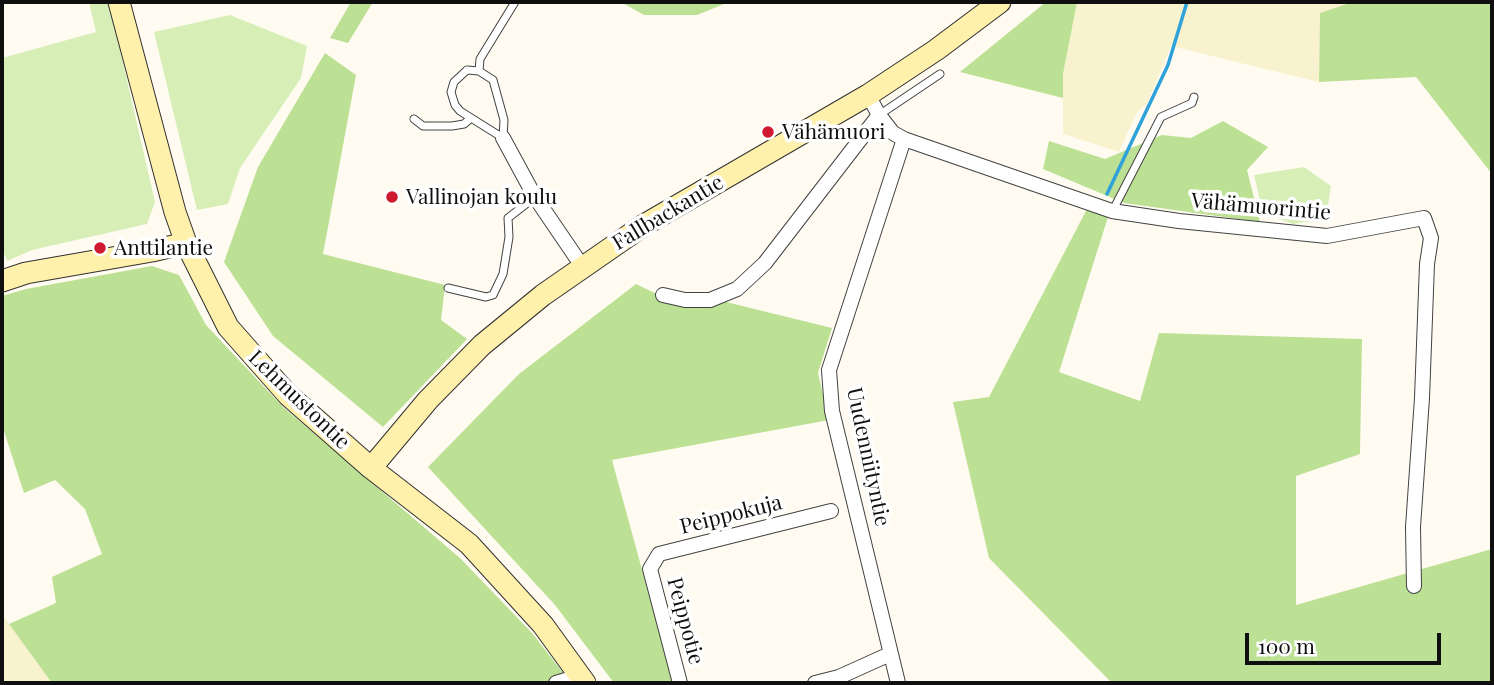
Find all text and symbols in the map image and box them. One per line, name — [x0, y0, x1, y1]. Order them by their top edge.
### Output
place label: Vähämuori — [782, 119, 885, 145]
marker: Vähämuori — [760, 124, 776, 140]
street label: Fallbackantie — [608, 170, 728, 256]
place label: Vallinojan koulu — [406, 184, 557, 210]
street label: Vähämuorintie — [1190, 188, 1332, 226]
marker: Vallinojan koulu — [384, 189, 400, 205]
place label: Anttilantie — [114, 235, 213, 261]
marker: Anttilantie — [92, 240, 108, 256]
street label: Lehmustontie — [243, 345, 355, 455]
street label: Uudenniityntie — [841, 385, 895, 529]
street label: Peippokuja — [677, 490, 785, 540]
street label: Peippotie — [661, 575, 709, 667]
scale bar — [1249, 618, 1445, 662]
text: 100 m — [1258, 631, 1315, 659]

